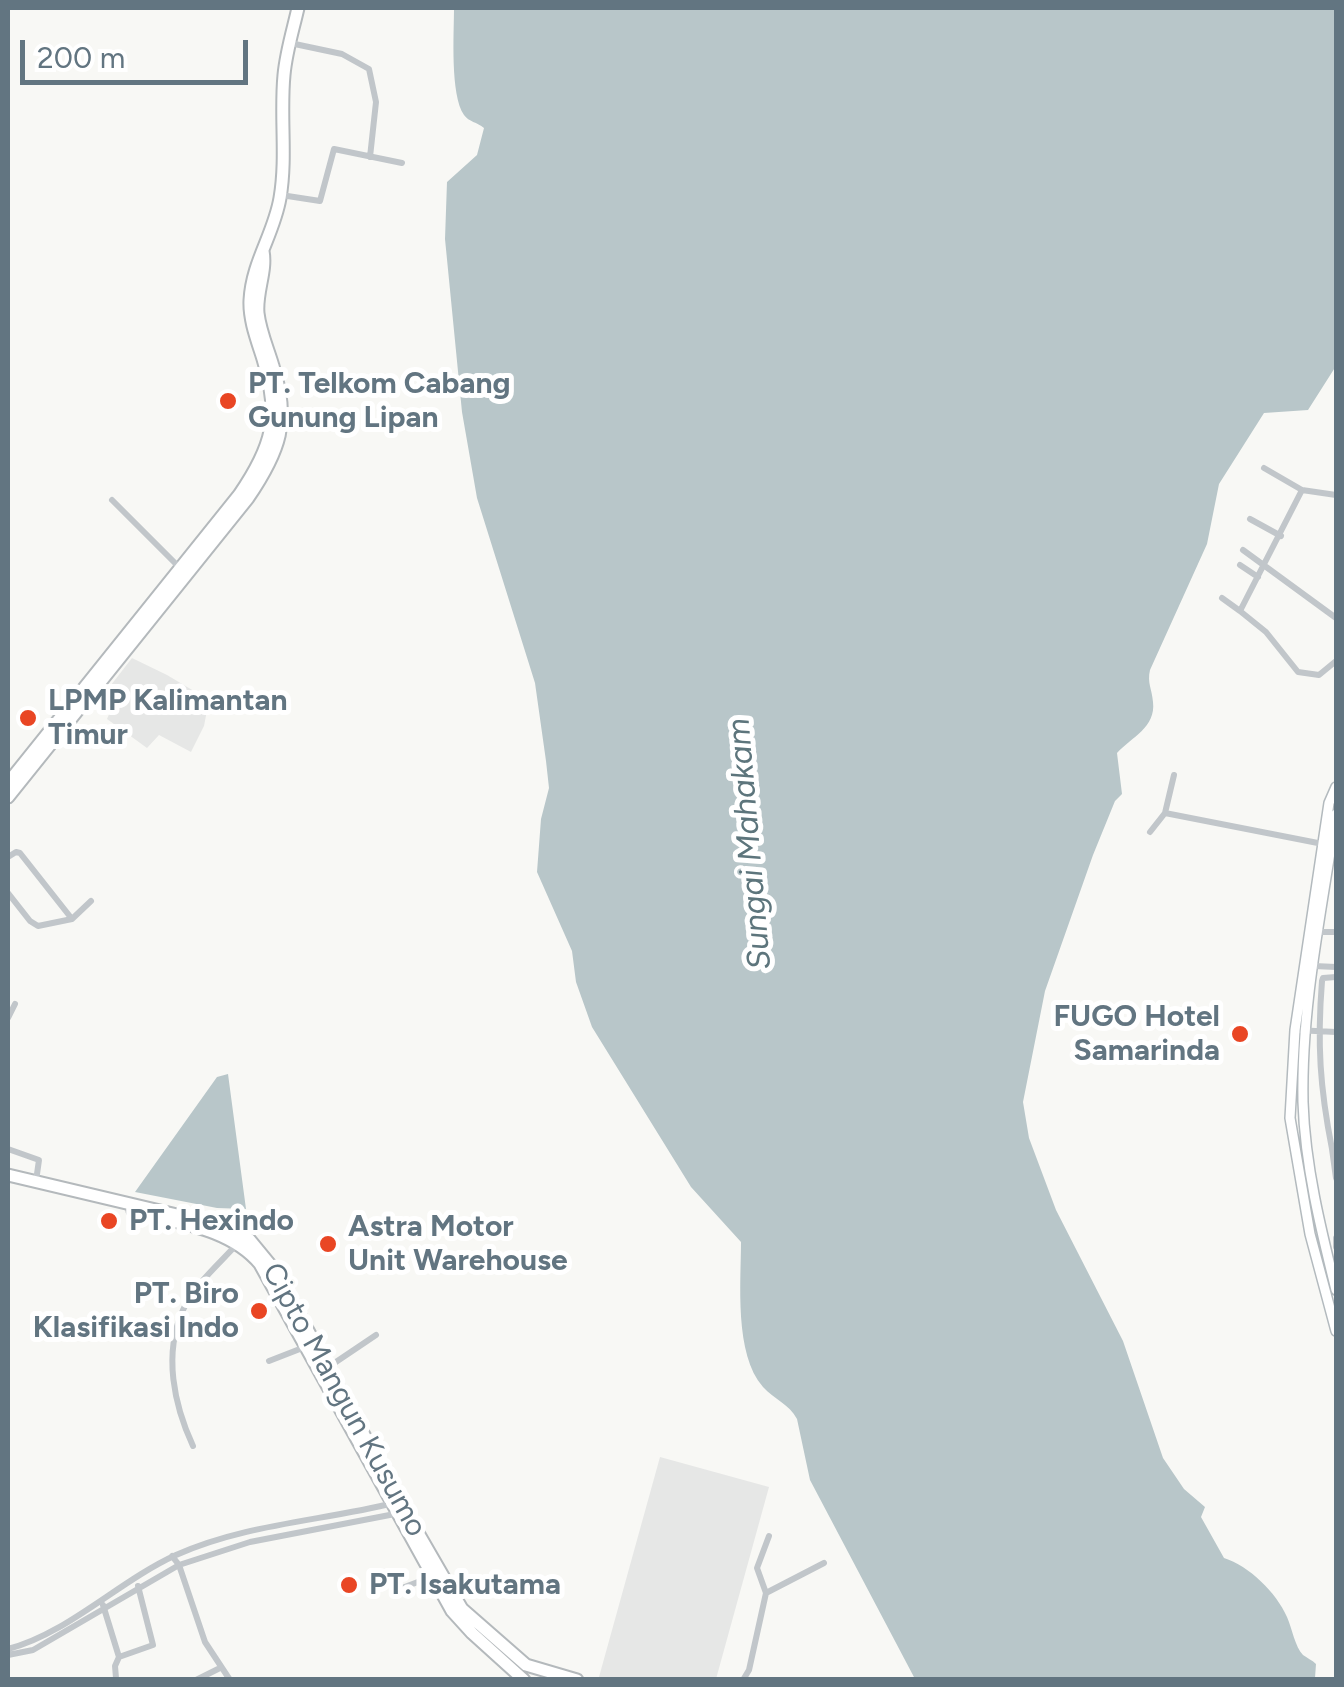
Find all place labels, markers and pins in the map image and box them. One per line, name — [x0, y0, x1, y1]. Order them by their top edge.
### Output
place label: PT. Telkom Cabang Gunung Lipan — [248, 366, 510, 436]
marker: PT. Telkom Cabang Gunung Lipan — [217, 390, 239, 412]
place label: LPMP Kalimantan Timur — [48, 683, 287, 754]
marker: LPMP Kalimantan Timur — [17, 707, 39, 729]
place label: FUGO Hotel Samarinda — [1054, 999, 1220, 1070]
marker: FUGO Hotel Samarinda — [1229, 1023, 1251, 1045]
place label: PT. Hexindo — [129, 1203, 294, 1239]
place label: Astra Motor Unit Warehouse — [348, 1209, 568, 1280]
marker: PT. Hexindo — [98, 1210, 120, 1232]
marker: Astra Motor Unit Warehouse — [317, 1233, 339, 1255]
place label: PT. Biro Klasifikasi Indo — [33, 1276, 239, 1346]
marker: PT. Biro Klasifikasi Indo — [248, 1300, 270, 1322]
place label: PT. Isakutama — [369, 1567, 561, 1603]
marker: PT. Isakutama — [338, 1574, 360, 1596]

